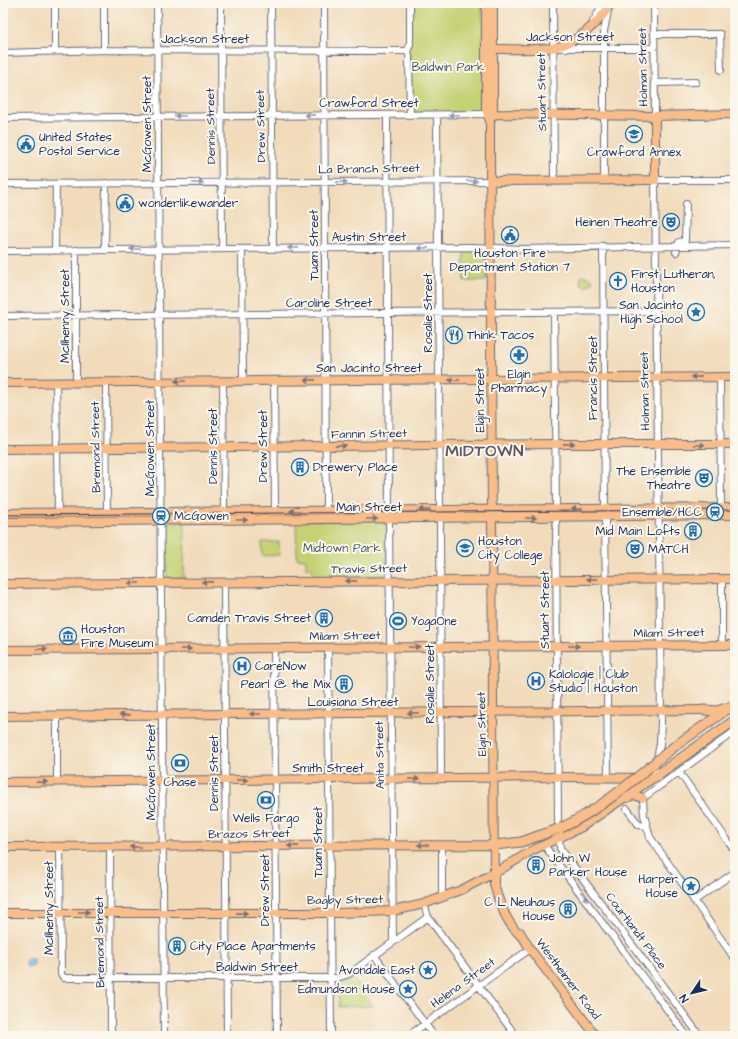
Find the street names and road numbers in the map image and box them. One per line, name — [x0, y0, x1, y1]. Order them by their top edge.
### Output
street label: Holman Street — [634, 27, 652, 107]
street label: Jackson Street — [526, 29, 614, 46]
street label: Jackson Street — [161, 31, 249, 48]
street label: Stuart Street — [533, 53, 551, 131]
street label: McGowen Street — [139, 76, 156, 172]
street label: Dennis Street — [202, 88, 220, 164]
street label: Drew Street — [252, 89, 270, 162]
street label: Crawford Street — [319, 95, 419, 112]
street label: La Branch Street — [318, 160, 420, 178]
street label: Tuam Street — [306, 209, 323, 280]
street label: Austin Street — [332, 229, 406, 246]
street label: McIlhenny Street — [57, 269, 75, 363]
street label: Rosalie Street — [420, 273, 437, 353]
street label: Caroline Street — [286, 295, 372, 312]
street label: Francis Street — [585, 336, 602, 420]
street label: Holman Street — [636, 351, 654, 431]
street label: San Jacinto Street — [316, 360, 422, 377]
street label: Elgin Street — [472, 367, 490, 432]
street label: McGowen Street — [142, 400, 159, 496]
street label: Bremond Street — [87, 401, 105, 493]
street label: Dennis Street — [205, 408, 222, 484]
street label: Drew Street — [255, 410, 272, 482]
street label: Fannin Street — [331, 425, 407, 443]
street label: Main Street — [336, 499, 402, 516]
street label: Travis Street — [331, 560, 407, 578]
street label: Stuart Street — [537, 571, 554, 649]
street label: Milam Street — [633, 624, 705, 642]
street label: Milam Street — [309, 627, 381, 645]
street label: Rosalie Street — [422, 644, 439, 724]
street label: Elgin Street — [473, 691, 492, 757]
street label: Louisiana Street — [308, 694, 399, 711]
street label: Anita Street — [371, 721, 389, 789]
street label: McGowen Street — [143, 724, 160, 820]
street label: Dennis Street — [206, 735, 223, 811]
street label: Smith Street — [292, 760, 364, 777]
street label: Tuam Street — [310, 806, 327, 877]
street label: Brazos Street — [208, 825, 290, 843]
street label: Drew Street — [257, 854, 274, 926]
street label: McIlhenny Street — [41, 861, 59, 955]
street label: Courtlandt Place — [601, 889, 671, 973]
street label: Bagby Street — [307, 891, 383, 910]
street label: Bremond Street — [91, 896, 109, 988]
street label: Westheimer Road — [532, 935, 604, 1023]
street label: Helena Street — [427, 954, 499, 1012]
street label: Baldwin Street — [216, 959, 298, 976]

